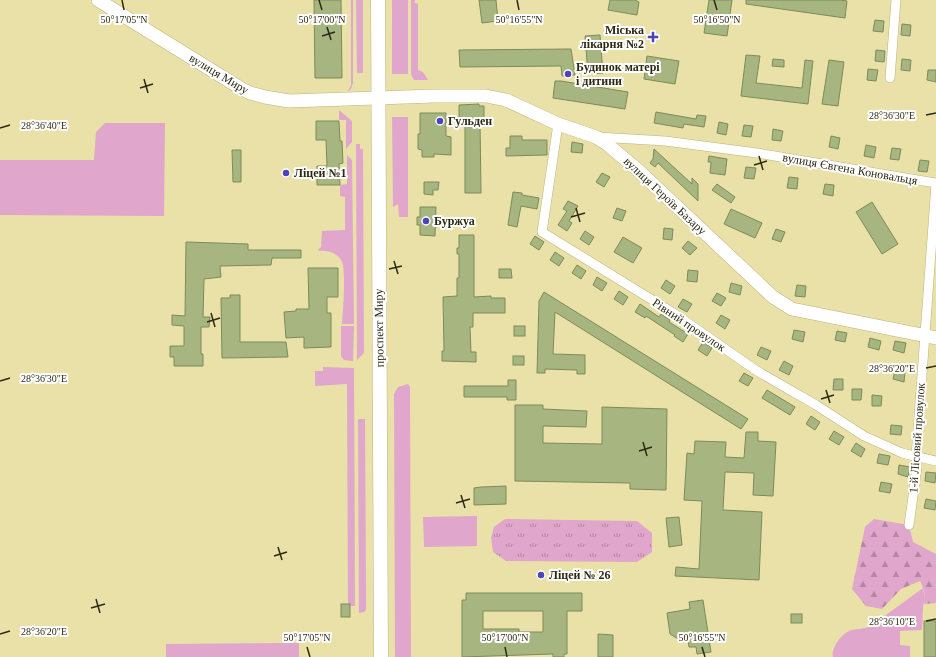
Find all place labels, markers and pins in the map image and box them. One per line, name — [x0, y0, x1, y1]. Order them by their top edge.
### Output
place label: Міська лікарня №2 — [580, 23, 644, 51]
marker: Міська лікарня №2 — [647, 31, 659, 43]
place label: Будинок матері і дитини — [576, 60, 660, 88]
marker: Будинок матері і дитини — [563, 69, 573, 79]
place label: Гульден — [448, 114, 492, 128]
marker: Гульден — [435, 116, 445, 126]
place label: Ліцей №1 — [294, 166, 347, 180]
marker: Ліцей №1 — [281, 168, 291, 178]
place label: Буржуа — [434, 214, 475, 228]
marker: Буржуа — [421, 216, 431, 226]
place label: Ліцей № 26 — [549, 568, 611, 582]
marker: Ліцей № 26 — [536, 570, 546, 580]

